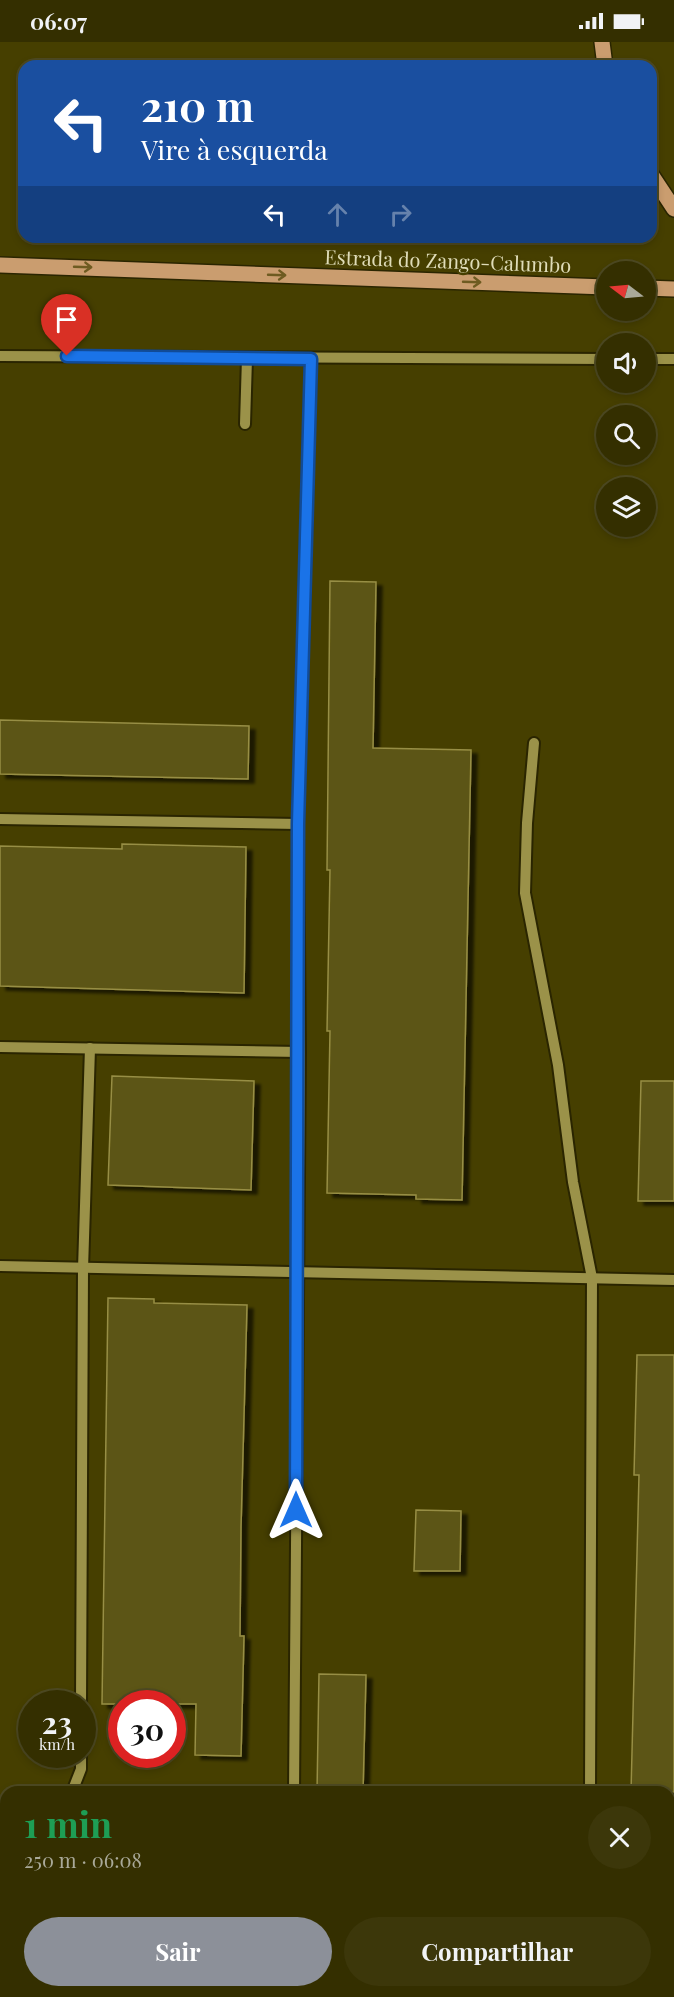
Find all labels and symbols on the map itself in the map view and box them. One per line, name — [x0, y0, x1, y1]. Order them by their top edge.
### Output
street label: Estrada do Zango-Calumbo — [324, 242, 572, 278]
north arrow — [596, 261, 656, 321]
one-way arrow — [72, 262, 92, 273]
one-way arrow — [267, 270, 287, 281]
one-way arrow — [462, 277, 482, 288]
pin — [41, 294, 92, 356]
position arrow — [264, 1478, 328, 1542]
speed limit sign: 30 — [108, 1690, 186, 1768]

